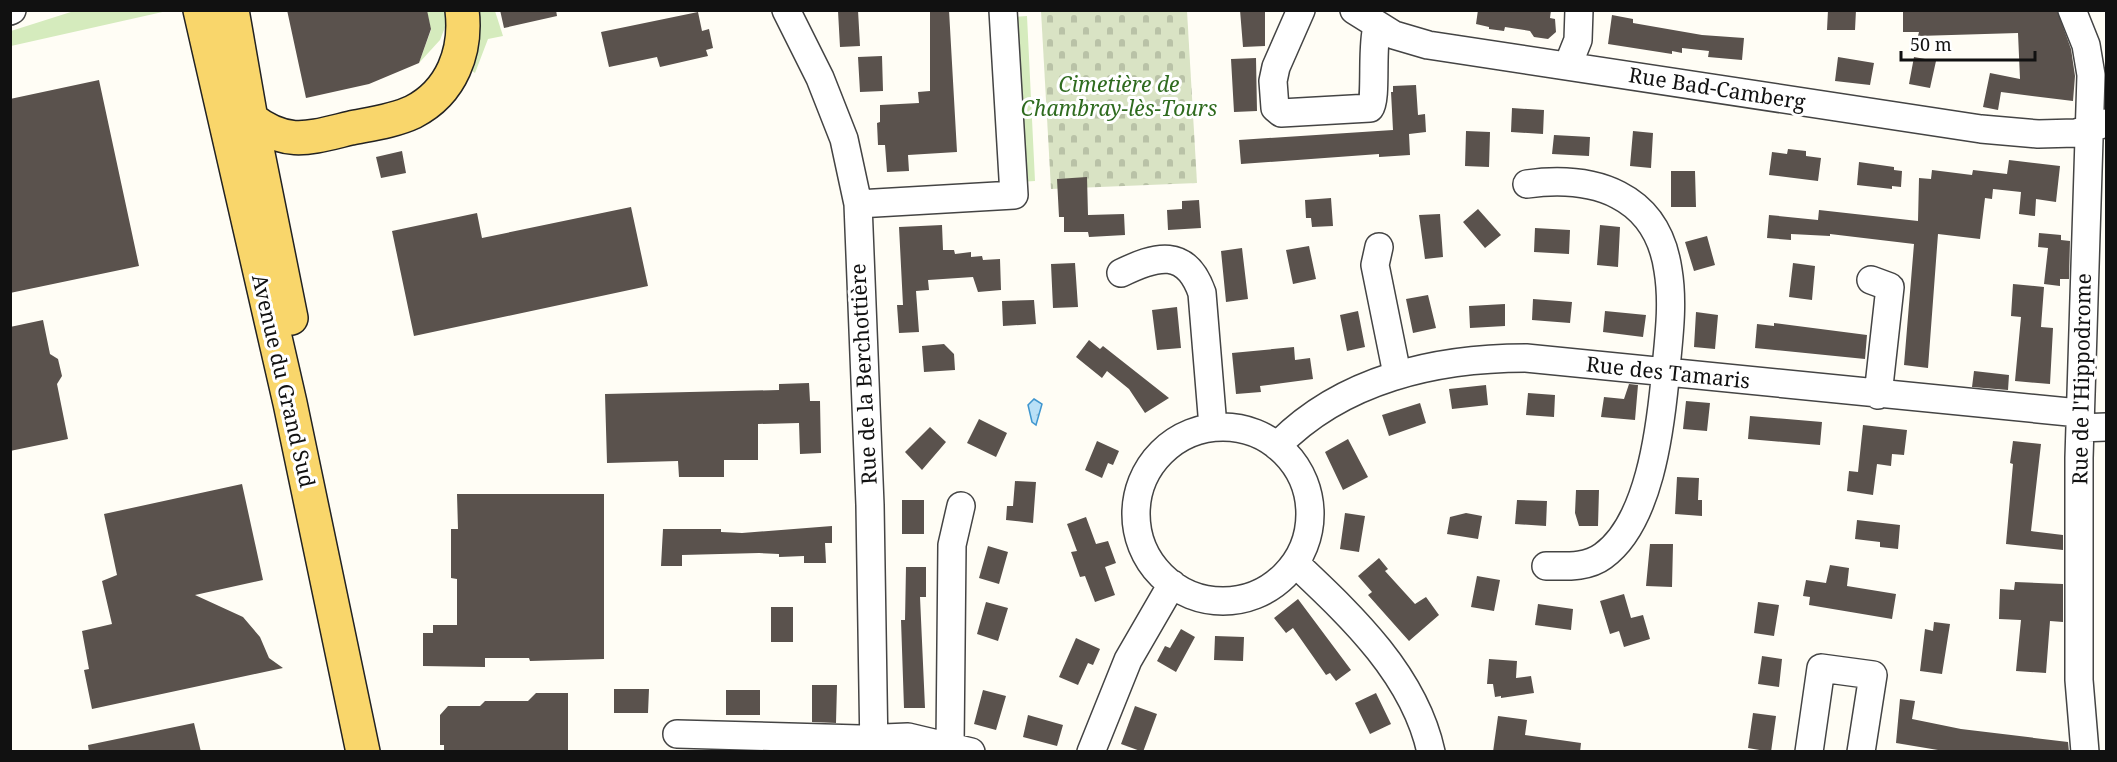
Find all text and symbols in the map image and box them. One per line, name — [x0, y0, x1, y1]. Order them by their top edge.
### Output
scale bar — [1901, 24, 2034, 62]
text: 50 m — [1910, 32, 1952, 56]
street label: Rue Bad-Camberg — [1627, 60, 1808, 116]
park label: Cimetière de Chambray-lès-Tours — [1021, 70, 1218, 122]
street label: Rue de la Berchottière — [843, 263, 883, 485]
street label: Avenue du Grand Sud — [246, 271, 322, 490]
street label: Rue de l'Hippodrome — [2065, 273, 2097, 485]
street label: Rue des Tamaris — [1585, 349, 1751, 395]

